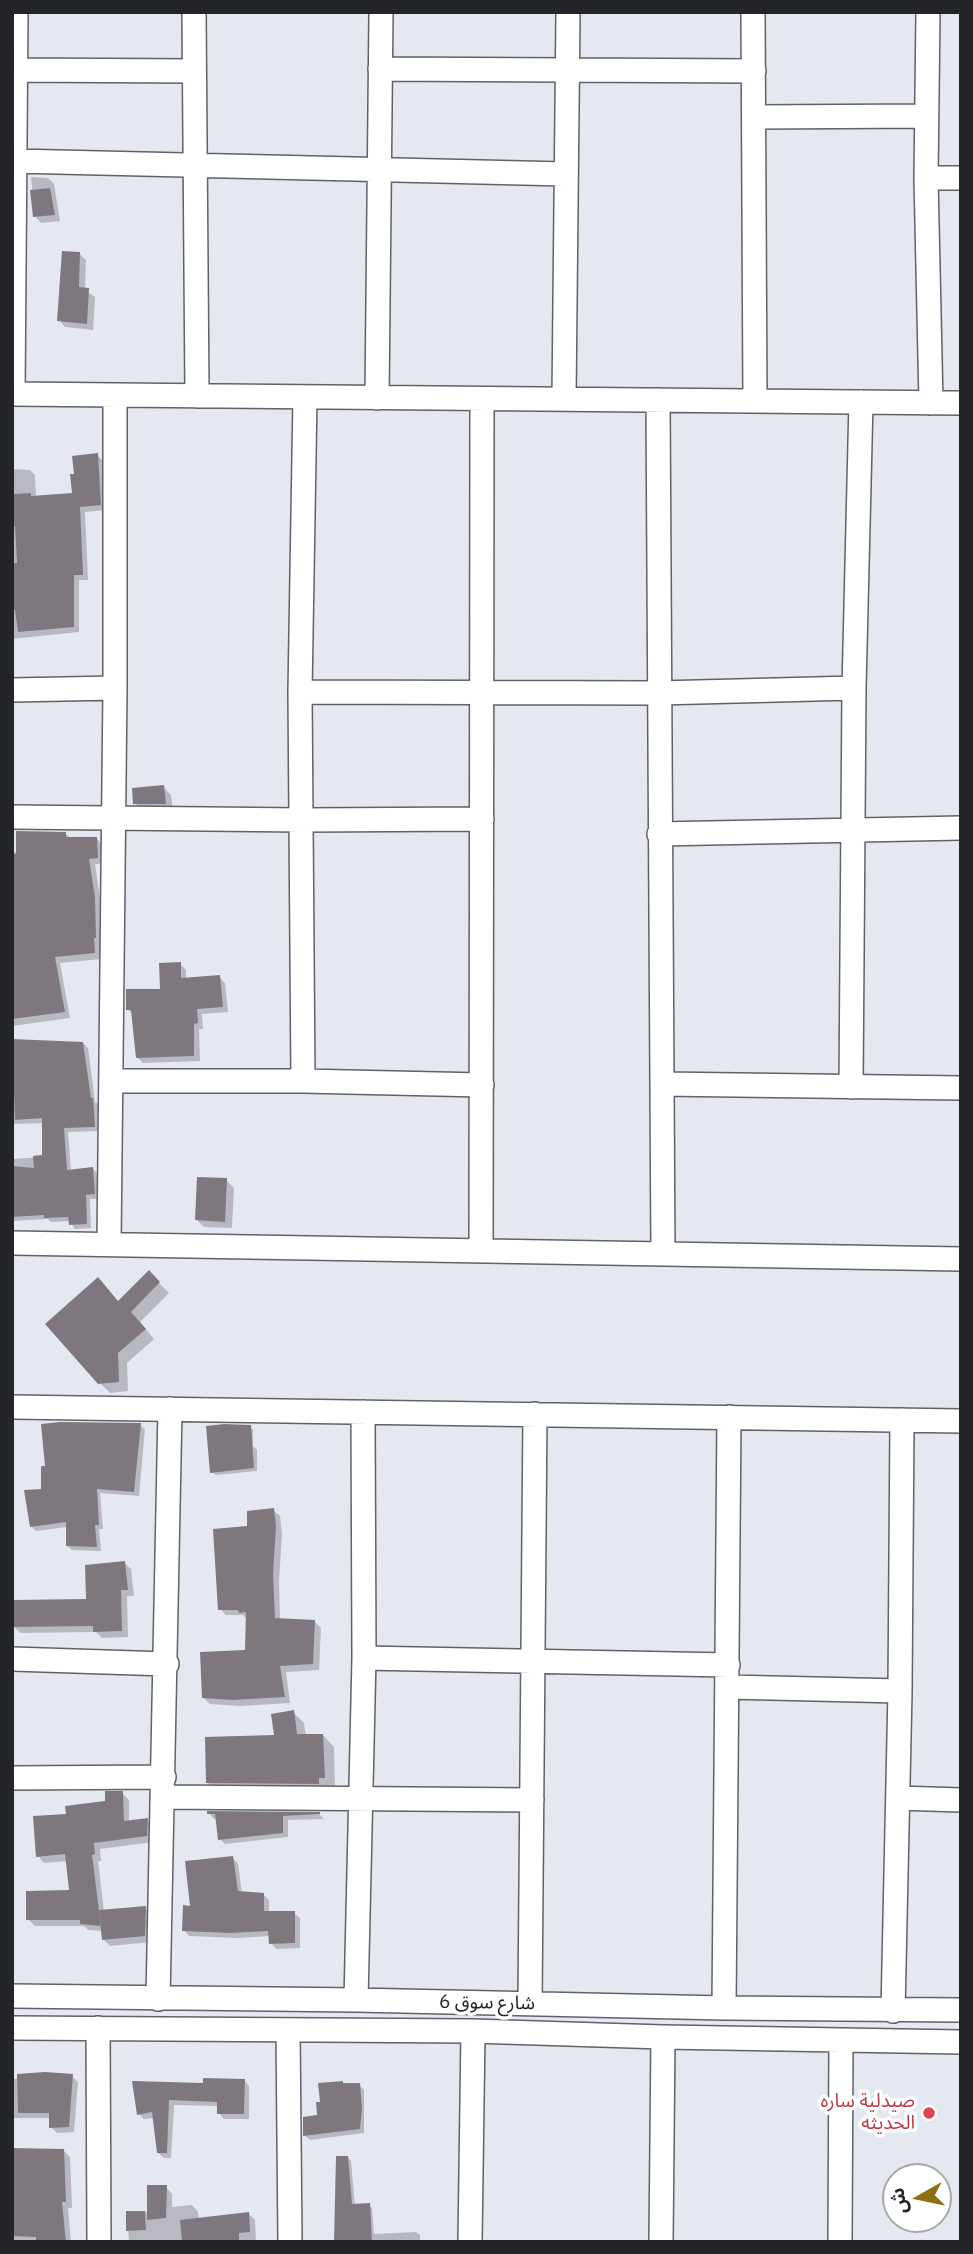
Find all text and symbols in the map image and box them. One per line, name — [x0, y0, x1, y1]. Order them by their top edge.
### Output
street label: شارع سوق 6 — [439, 1991, 535, 2015]
place label: صيدلية ساره الحديثه — [821, 2091, 915, 2135]
marker: صيدلية ساره الحديثه — [921, 2105, 937, 2121]
north arrow — [882, 2163, 952, 2233]
text: ش — [884, 2186, 912, 2216]

